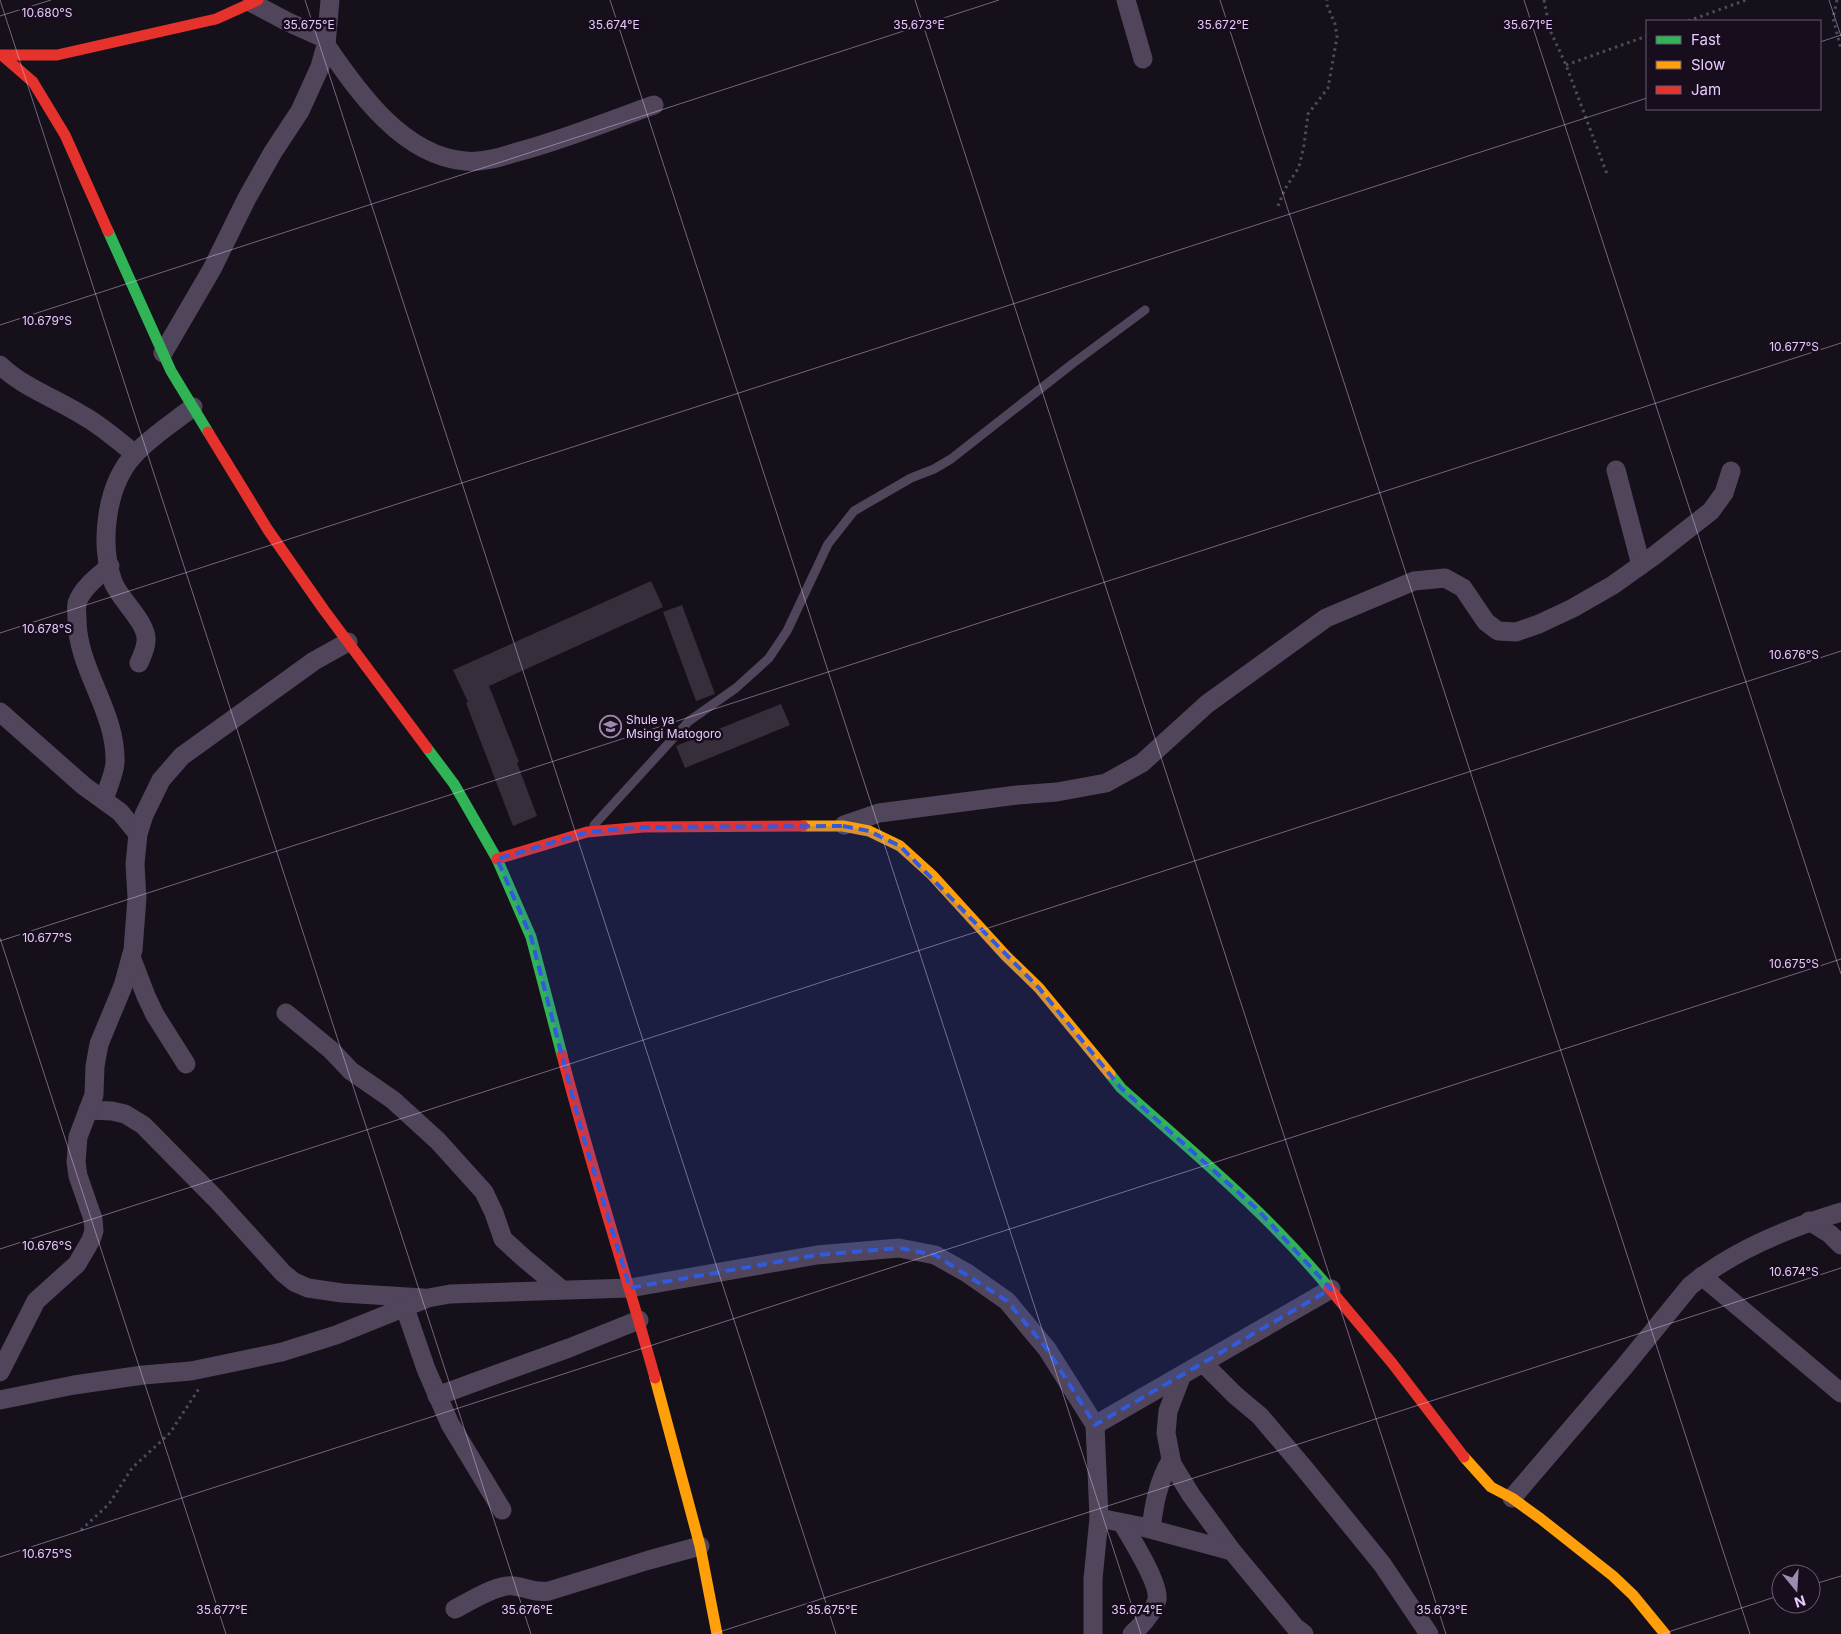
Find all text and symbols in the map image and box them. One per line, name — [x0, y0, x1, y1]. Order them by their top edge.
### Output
text: 10.680°S — [22, 5, 73, 20]
text: 35.675°E — [283, 17, 335, 32]
text: 35.674°E — [588, 17, 640, 32]
text: 35.673°E — [893, 17, 945, 32]
text: 35.672°E — [1197, 17, 1249, 32]
text: 35.671°E — [1503, 17, 1553, 32]
legend — [1646, 20, 1821, 110]
text: Fast — [1691, 30, 1721, 49]
text: Slow — [1691, 55, 1725, 74]
text: Jam — [1691, 80, 1721, 99]
text: 10.679°S — [22, 313, 72, 328]
text: 10.677°S — [1769, 339, 1819, 354]
text: 10.678°S — [22, 621, 72, 636]
text: 10.676°S — [1769, 647, 1819, 662]
place label: Shule ya Msingi Matogoro — [626, 712, 721, 741]
school or university icon: Shule ya Msingi Matogoro — [598, 714, 622, 738]
text: 10.677°S — [22, 930, 72, 945]
text: 10.675°S — [1769, 956, 1819, 971]
text: 10.676°S — [22, 1238, 72, 1253]
text: 10.674°S — [1769, 1264, 1819, 1279]
text: 10.675°S — [22, 1546, 72, 1561]
north arrow — [1771, 1564, 1821, 1614]
text: N — [1792, 1592, 1808, 1612]
text: 35.677°E — [196, 1602, 248, 1617]
text: 35.676°E — [501, 1602, 553, 1617]
text: 35.675°E — [806, 1602, 858, 1617]
text: 35.674°E — [1111, 1602, 1163, 1617]
text: 35.673°E — [1416, 1602, 1468, 1617]

